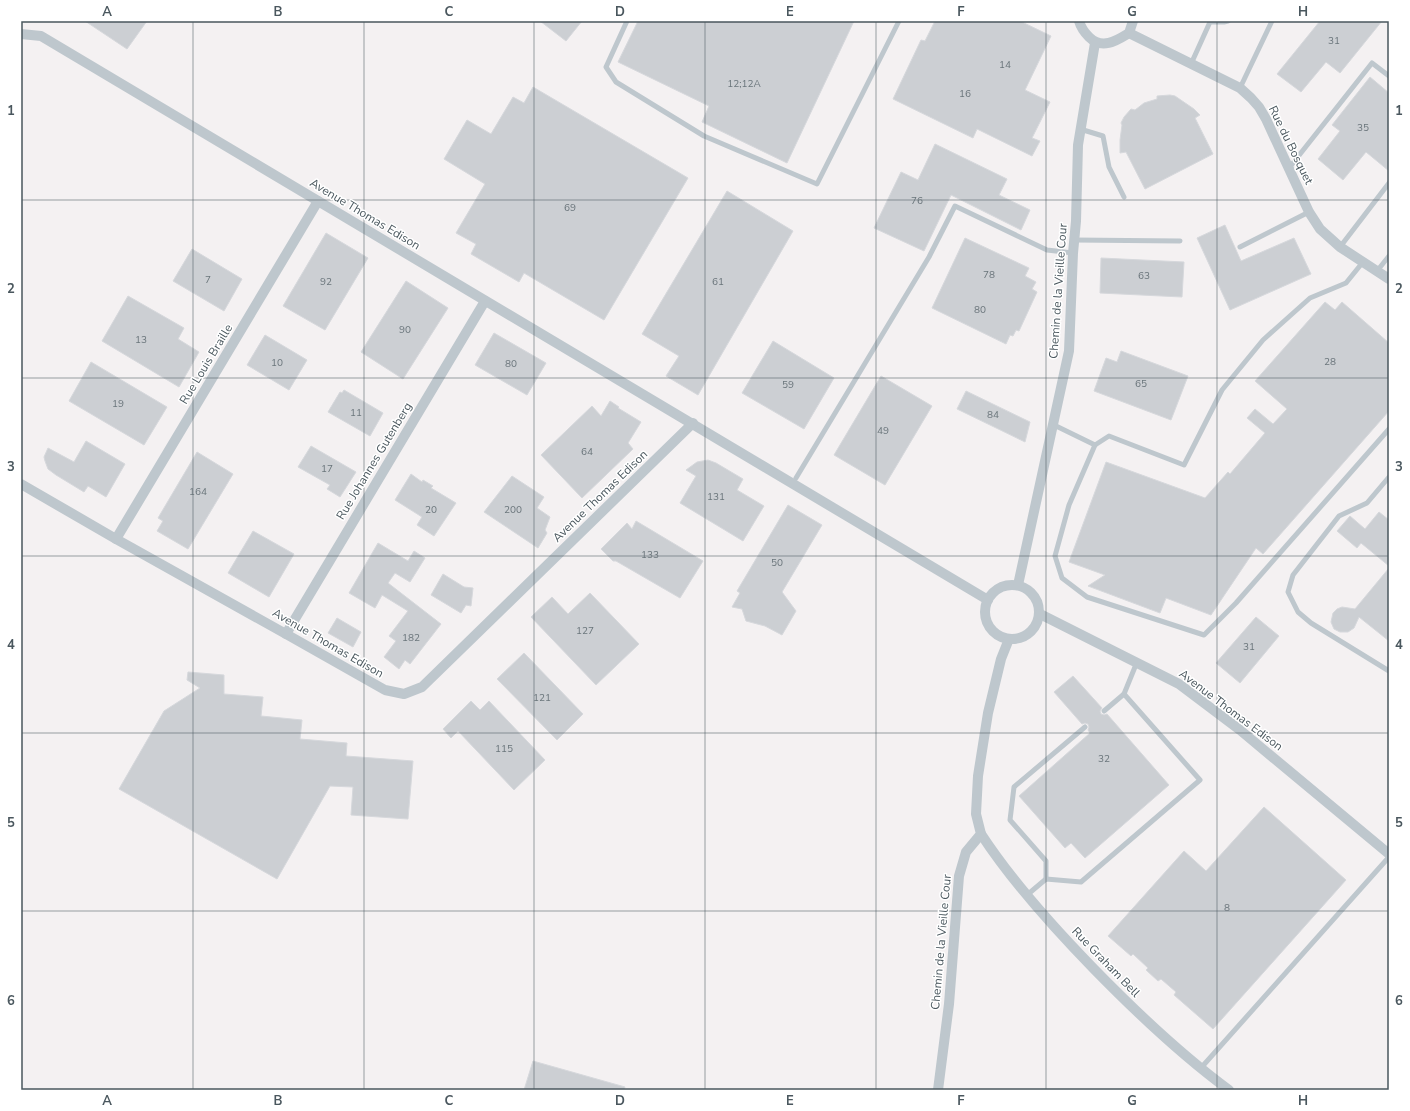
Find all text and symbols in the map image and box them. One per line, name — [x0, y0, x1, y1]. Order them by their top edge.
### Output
text: A — [102, 3, 112, 21]
text: B — [274, 3, 283, 21]
text: C — [445, 3, 454, 21]
text: D — [615, 3, 625, 21]
text: E — [786, 3, 794, 21]
text: F — [957, 3, 965, 21]
text: G — [1127, 3, 1137, 21]
text: H — [1298, 3, 1308, 21]
house number: 31 — [1328, 34, 1340, 48]
house number: 14 — [999, 58, 1011, 72]
house number: 12;12A — [727, 77, 761, 91]
house number: 16 — [959, 87, 971, 101]
text: 1 — [7, 102, 15, 120]
text: 1 — [1395, 102, 1403, 120]
street label: Rue du Bosquet — [1265, 103, 1317, 188]
house number: 35 — [1357, 121, 1369, 135]
street label: Avenue Thomas Edison — [307, 175, 423, 253]
house number: 76 — [911, 194, 923, 208]
house number: 69 — [564, 201, 576, 215]
street label: Chemin de la Vieille Cour — [1045, 222, 1071, 359]
house number: 78 — [983, 268, 995, 282]
house number: 63 — [1138, 269, 1150, 283]
house number: 7 — [205, 273, 211, 287]
house number: 92 — [320, 275, 332, 289]
house number: 61 — [712, 275, 724, 289]
text: 2 — [7, 280, 15, 298]
text: 2 — [1395, 280, 1403, 298]
house number: 80 — [974, 303, 986, 317]
street label: Rue Louis Braille — [176, 321, 236, 407]
house number: 90 — [399, 323, 411, 337]
house number: 13 — [135, 333, 147, 347]
house number: 28 — [1324, 355, 1336, 369]
house number: 10 — [271, 356, 283, 370]
house number: 80 — [505, 357, 517, 371]
house number: 65 — [1135, 377, 1147, 391]
house number: 59 — [782, 378, 794, 392]
house number: 19 — [112, 397, 124, 411]
street label: Rue Johannes Gutenberg — [333, 399, 415, 523]
house number: 11 — [350, 406, 362, 420]
house number: 84 — [987, 408, 999, 422]
house number: 49 — [877, 424, 889, 438]
house number: 64 — [581, 445, 593, 459]
street label: Avenue Thomas Edison — [549, 446, 651, 546]
text: 3 — [7, 458, 15, 476]
text: 3 — [1395, 458, 1403, 476]
house number: 17 — [321, 462, 333, 476]
house number: 164 — [189, 485, 207, 499]
house number: 131 — [707, 490, 725, 504]
house number: 20 — [425, 503, 437, 517]
house number: 200 — [504, 503, 522, 517]
house number: 133 — [641, 548, 659, 562]
house number: 50 — [771, 556, 783, 570]
street label: Avenue Thomas Edison — [269, 605, 387, 681]
house number: 127 — [576, 624, 594, 638]
house number: 182 — [402, 631, 420, 645]
text: 4 — [7, 636, 15, 654]
text: 4 — [1395, 636, 1403, 654]
house number: 31 — [1243, 640, 1255, 654]
street label: Avenue Thomas Edison — [1176, 666, 1286, 754]
house number: 121 — [533, 691, 551, 705]
house number: 115 — [495, 742, 513, 756]
house number: 32 — [1098, 752, 1110, 766]
text: 5 — [7, 814, 15, 832]
text: 5 — [1395, 814, 1403, 832]
street label: Chemin de la Vieille Cour — [927, 873, 955, 1010]
house number: 8 — [1224, 901, 1230, 915]
street label: Rue Graham Bell — [1068, 923, 1144, 1001]
text: 6 — [7, 992, 15, 1010]
text: 6 — [1395, 992, 1403, 1010]
text: A — [102, 1092, 112, 1110]
text: B — [274, 1092, 283, 1110]
text: C — [445, 1092, 454, 1110]
text: D — [615, 1092, 625, 1110]
text: E — [786, 1092, 794, 1110]
text: F — [957, 1092, 965, 1110]
text: G — [1127, 1092, 1137, 1110]
text: H — [1298, 1092, 1308, 1110]

